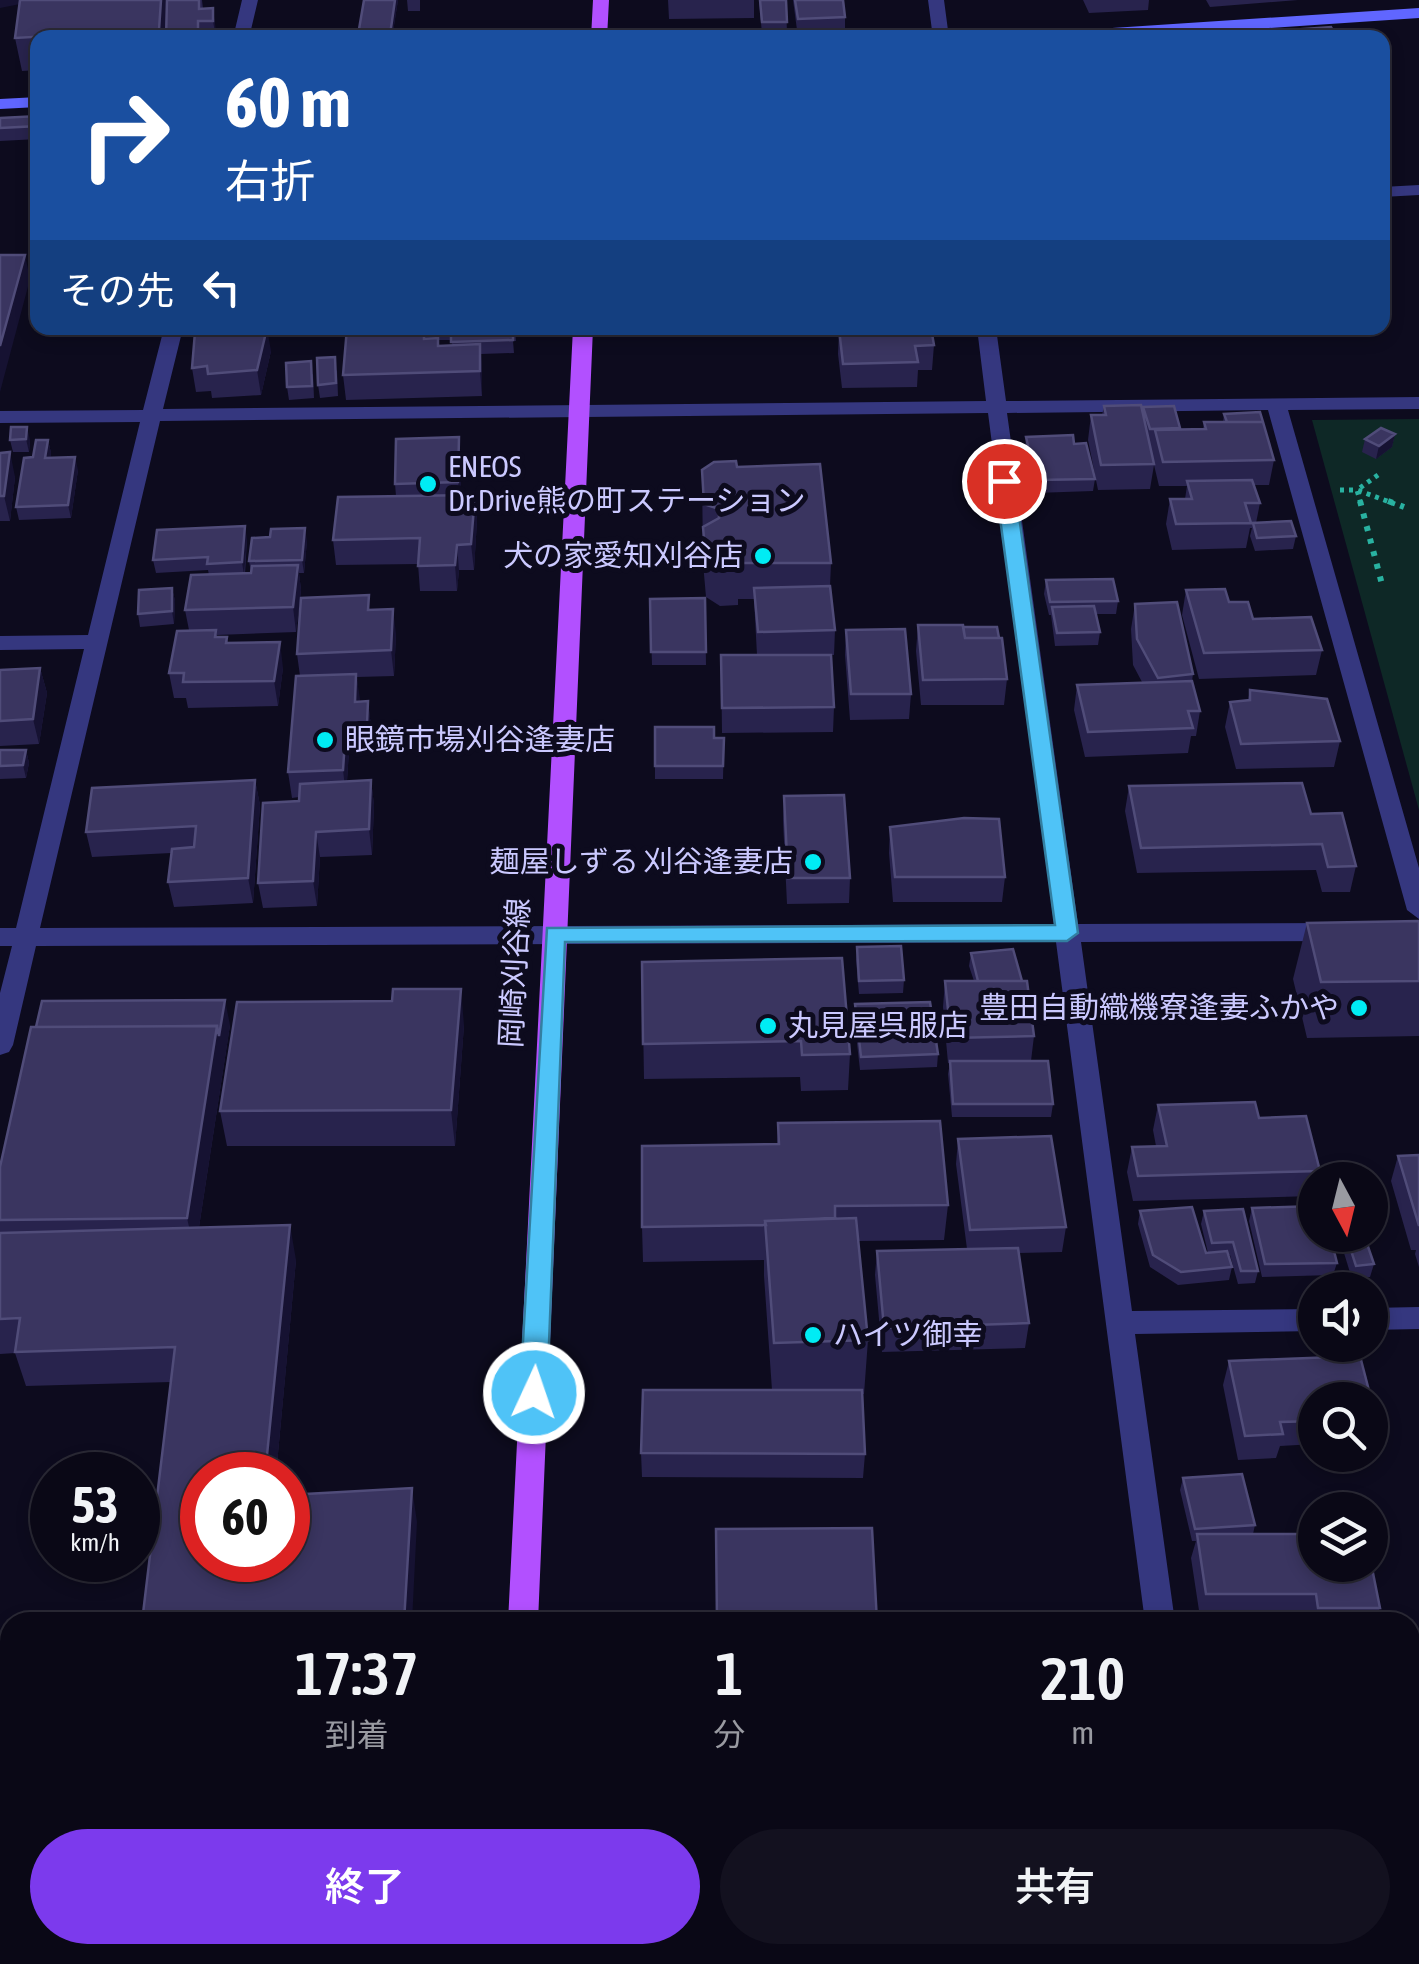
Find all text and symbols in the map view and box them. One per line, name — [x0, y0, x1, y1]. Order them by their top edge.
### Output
text: 60 m — [225, 62, 351, 142]
icon: right — [60, 70, 190, 200]
text: 右折 — [225, 155, 315, 207]
icon: left — [194, 260, 249, 315]
text: その先 — [60, 269, 174, 312]
pin — [962, 439, 1047, 524]
place label: ENEOS Dr.Drive熊の町ステーション — [448, 449, 805, 517]
icon: arrive — [977, 454, 1032, 509]
marker: ENEOS Dr.Drive熊の町ステーション — [417, 473, 439, 495]
place label: 犬の家愛知刈谷店 — [503, 538, 743, 572]
marker: 犬の家愛知刈谷店 — [752, 545, 774, 567]
place label: 眼鏡市場刈谷逢妻店 — [345, 722, 615, 756]
marker: 眼鏡市場刈谷逢妻店 — [314, 729, 336, 751]
place label: 麺屋しずる 刈谷逢妻店 — [489, 844, 793, 878]
marker: 麺屋しずる 刈谷逢妻店 — [802, 851, 824, 873]
street label: 岡崎刈谷線 — [493, 897, 535, 1049]
place label: 豊田自動織機寮逢妻ふかや — [979, 990, 1339, 1024]
marker: 豊田自動織機寮逢妻ふかや — [1348, 997, 1370, 1019]
place label: 丸見屋呉服店 — [788, 1008, 968, 1042]
marker: 丸見屋呉服店 — [757, 1015, 779, 1037]
north arrow — [1298, 1162, 1388, 1252]
map controls — [1298, 1162, 1388, 1582]
button: sound — [1298, 1272, 1388, 1362]
place label: ハイツ御幸 — [833, 1317, 982, 1351]
marker: ハイツ御幸 — [802, 1324, 824, 1346]
position arrow — [482, 1341, 586, 1445]
button: search — [1298, 1382, 1388, 1472]
speed limit sign: 60 — [180, 1452, 310, 1582]
text: 53 — [71, 1476, 118, 1534]
button: layers — [1298, 1492, 1388, 1582]
text: km/h — [70, 1528, 120, 1556]
text: 17:37 — [295, 1639, 418, 1708]
text: 1 — [715, 1639, 744, 1708]
text: 210 — [1040, 1644, 1125, 1713]
text: m — [1071, 1714, 1094, 1751]
text: 到着 — [325, 1716, 389, 1753]
text: 分 — [713, 1716, 745, 1753]
button: 終了 — [30, 1829, 700, 1944]
button: 共有 — [720, 1829, 1390, 1944]

